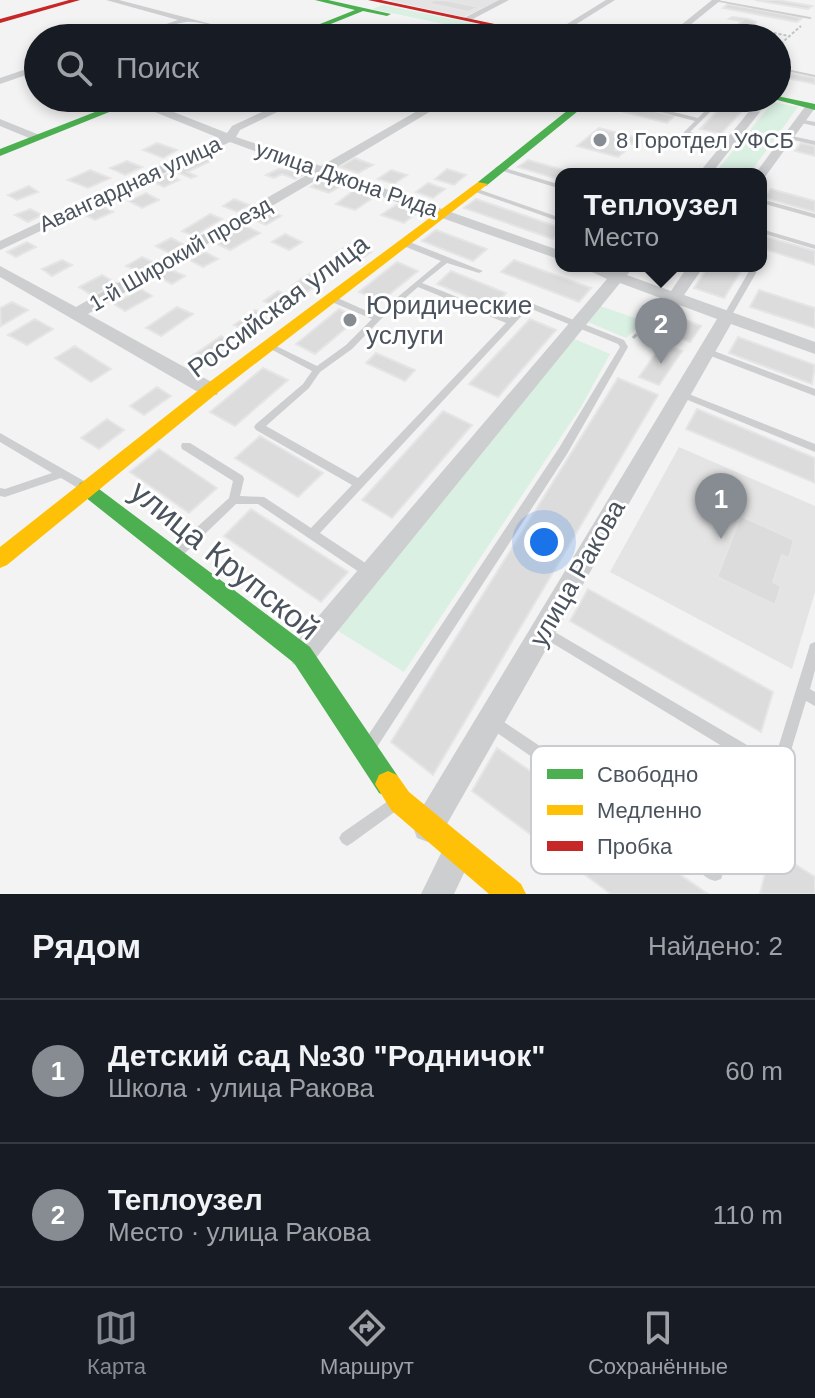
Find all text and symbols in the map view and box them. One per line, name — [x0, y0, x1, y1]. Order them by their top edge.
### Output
search box — [24, 24, 791, 112]
icon: search — [52, 46, 96, 90]
text: Поиск — [116, 51, 199, 84]
place label: 8 Горотдел УФСБ — [616, 128, 794, 153]
street label: Авангардная улица — [35, 131, 226, 237]
marker: 8 Горотдел УФСБ — [591, 131, 609, 149]
street label: улица Джона Рида — [253, 136, 442, 222]
popup — [555, 168, 767, 272]
text: Теплоузел — [584, 188, 738, 221]
street label: 1-й Широкий проезд — [85, 192, 275, 316]
text: Место — [584, 222, 659, 252]
street label: Российская улица — [182, 228, 374, 384]
place label: Юридические услуги — [366, 290, 532, 350]
pin: 2 — [635, 298, 687, 364]
marker: Юридические услуги — [341, 311, 359, 329]
street label: улица Крупской — [123, 473, 327, 647]
pin: 1 — [695, 473, 747, 539]
street label: улица Ракова — [523, 494, 631, 651]
your location — [524, 522, 564, 562]
legend — [531, 746, 795, 874]
text: Свободно — [597, 762, 698, 787]
text: Медленно — [597, 798, 702, 823]
text: Пробка — [597, 834, 673, 859]
text: Рядом — [32, 927, 141, 965]
text: Найдено: 2 — [648, 931, 783, 961]
text: Детский сад №30 "Родничок" — [108, 1039, 546, 1072]
text: 1 — [51, 1056, 65, 1086]
text: 60 m — [725, 1056, 783, 1086]
text: Школа · улица Ракова — [108, 1073, 374, 1103]
text: Теплоузел — [108, 1183, 263, 1216]
text: 2 — [51, 1200, 65, 1230]
text: 110 m — [713, 1200, 783, 1230]
text: Место · улица Ракова — [108, 1217, 370, 1247]
tab: Карта — [87, 1306, 146, 1380]
tab: Маршрут — [320, 1306, 414, 1380]
tab: Сохранённые — [588, 1306, 728, 1380]

